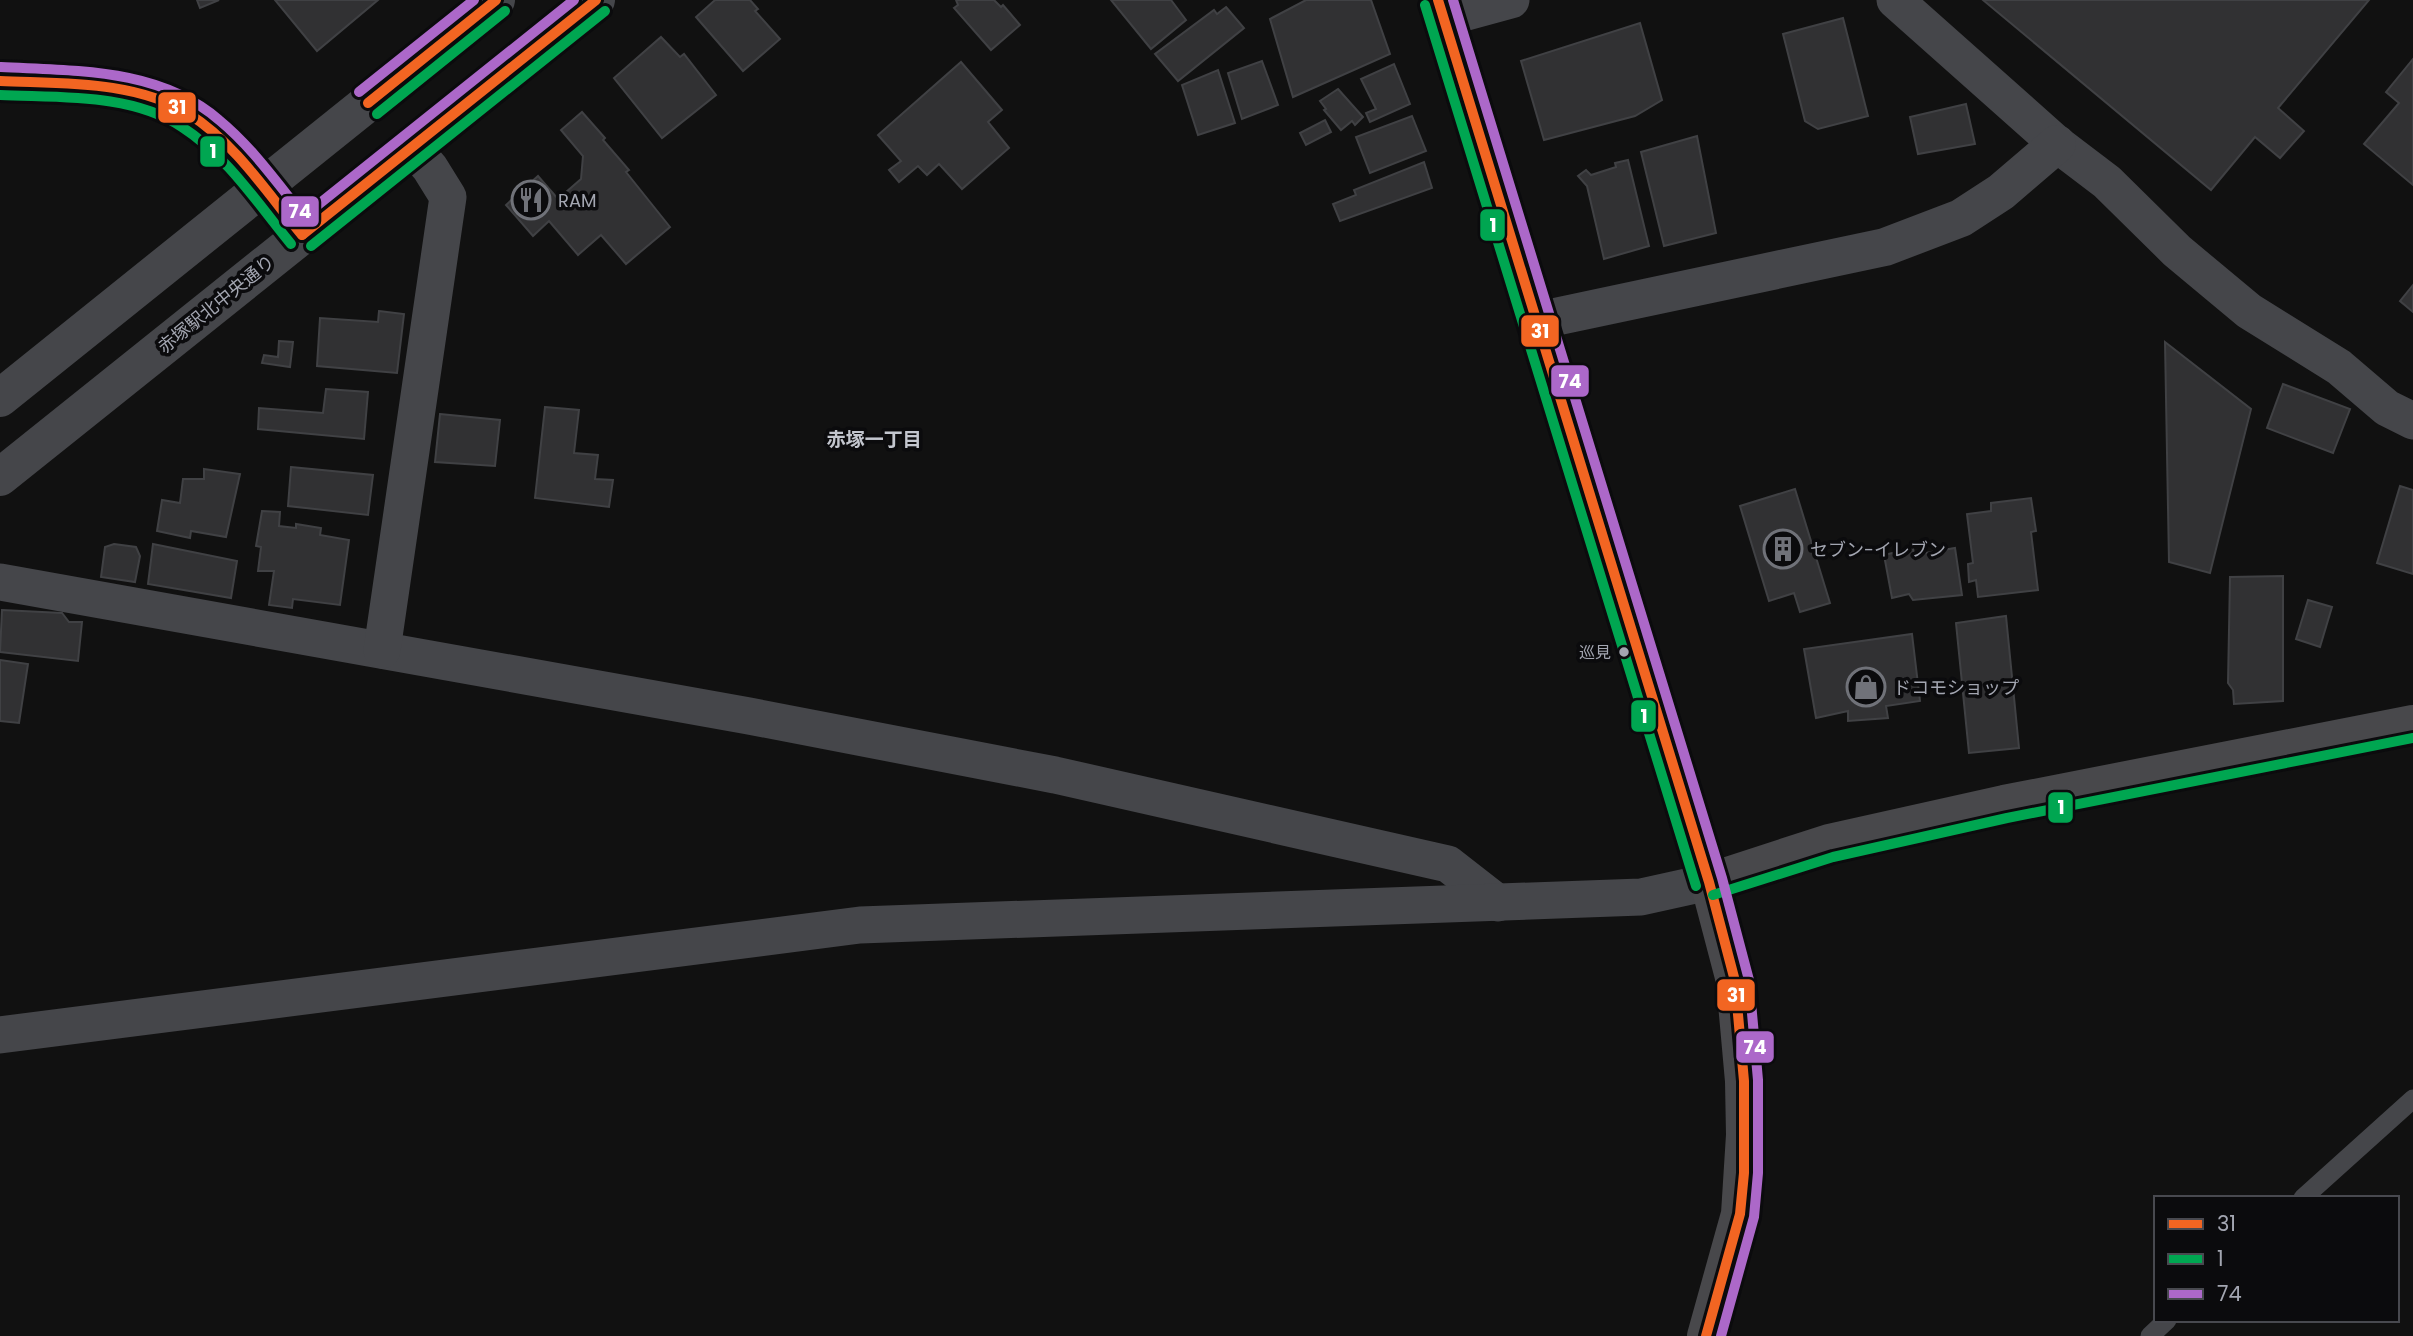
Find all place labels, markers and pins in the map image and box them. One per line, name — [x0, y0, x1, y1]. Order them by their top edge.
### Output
restaurant icon: RAM — [510, 179, 552, 221]
place label: RAM — [558, 188, 597, 213]
building icon: セブン-イレブン — [1762, 528, 1804, 570]
place label: セブン-イレブン — [1810, 537, 1946, 562]
place label: 巡見 — [1579, 641, 1611, 664]
marker: 巡見 — [1617, 645, 1631, 659]
shop icon: ドコモショップ — [1845, 666, 1887, 708]
place label: ドコモショップ — [1893, 675, 2019, 700]

